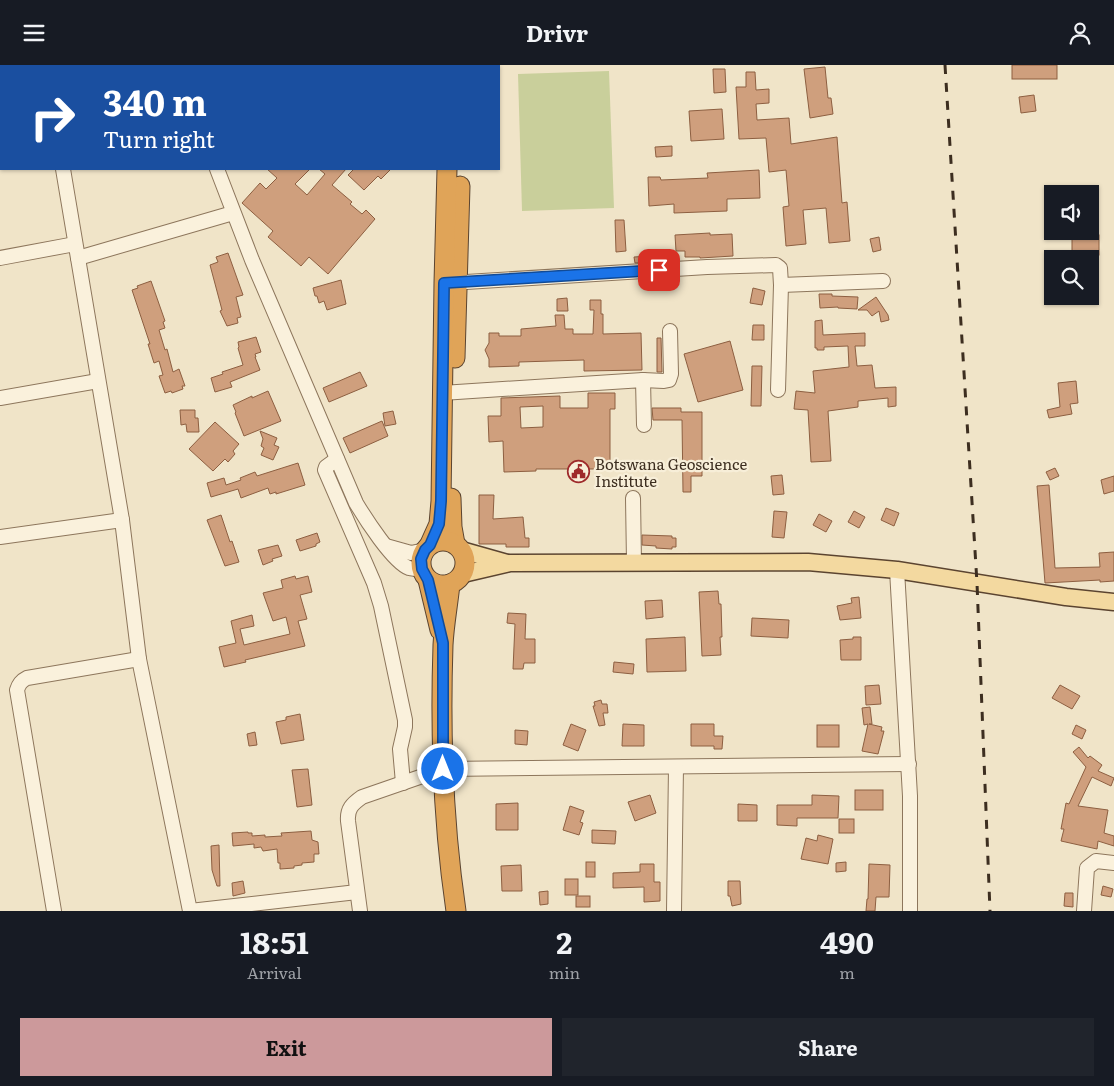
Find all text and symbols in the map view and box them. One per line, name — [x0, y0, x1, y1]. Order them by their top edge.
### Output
text: Drivr — [526, 16, 588, 49]
icon: menu — [20, 19, 48, 47]
icon: person — [1066, 19, 1094, 47]
text: 340 m — [103, 75, 207, 127]
icon: right — [20, 85, 85, 150]
text: Turn right — [103, 122, 215, 155]
map controls — [1044, 185, 1099, 305]
button: sound — [1044, 185, 1099, 240]
pin — [638, 249, 680, 291]
button: search — [1044, 250, 1099, 305]
icon: arrive — [645, 256, 673, 284]
place label: Botswana Geoscience Institute — [595, 452, 747, 492]
public building icon: Botswana Geoscience Institute — [567, 460, 591, 484]
position arrow — [416, 742, 468, 794]
text: 18:51 — [240, 919, 309, 963]
text: 2 — [556, 919, 572, 963]
text: 490 — [820, 919, 874, 963]
text: Arrival — [247, 960, 302, 984]
text: min — [549, 960, 580, 984]
text: m — [839, 960, 855, 984]
button: Exit — [20, 1018, 552, 1076]
button: Share — [562, 1018, 1094, 1076]

